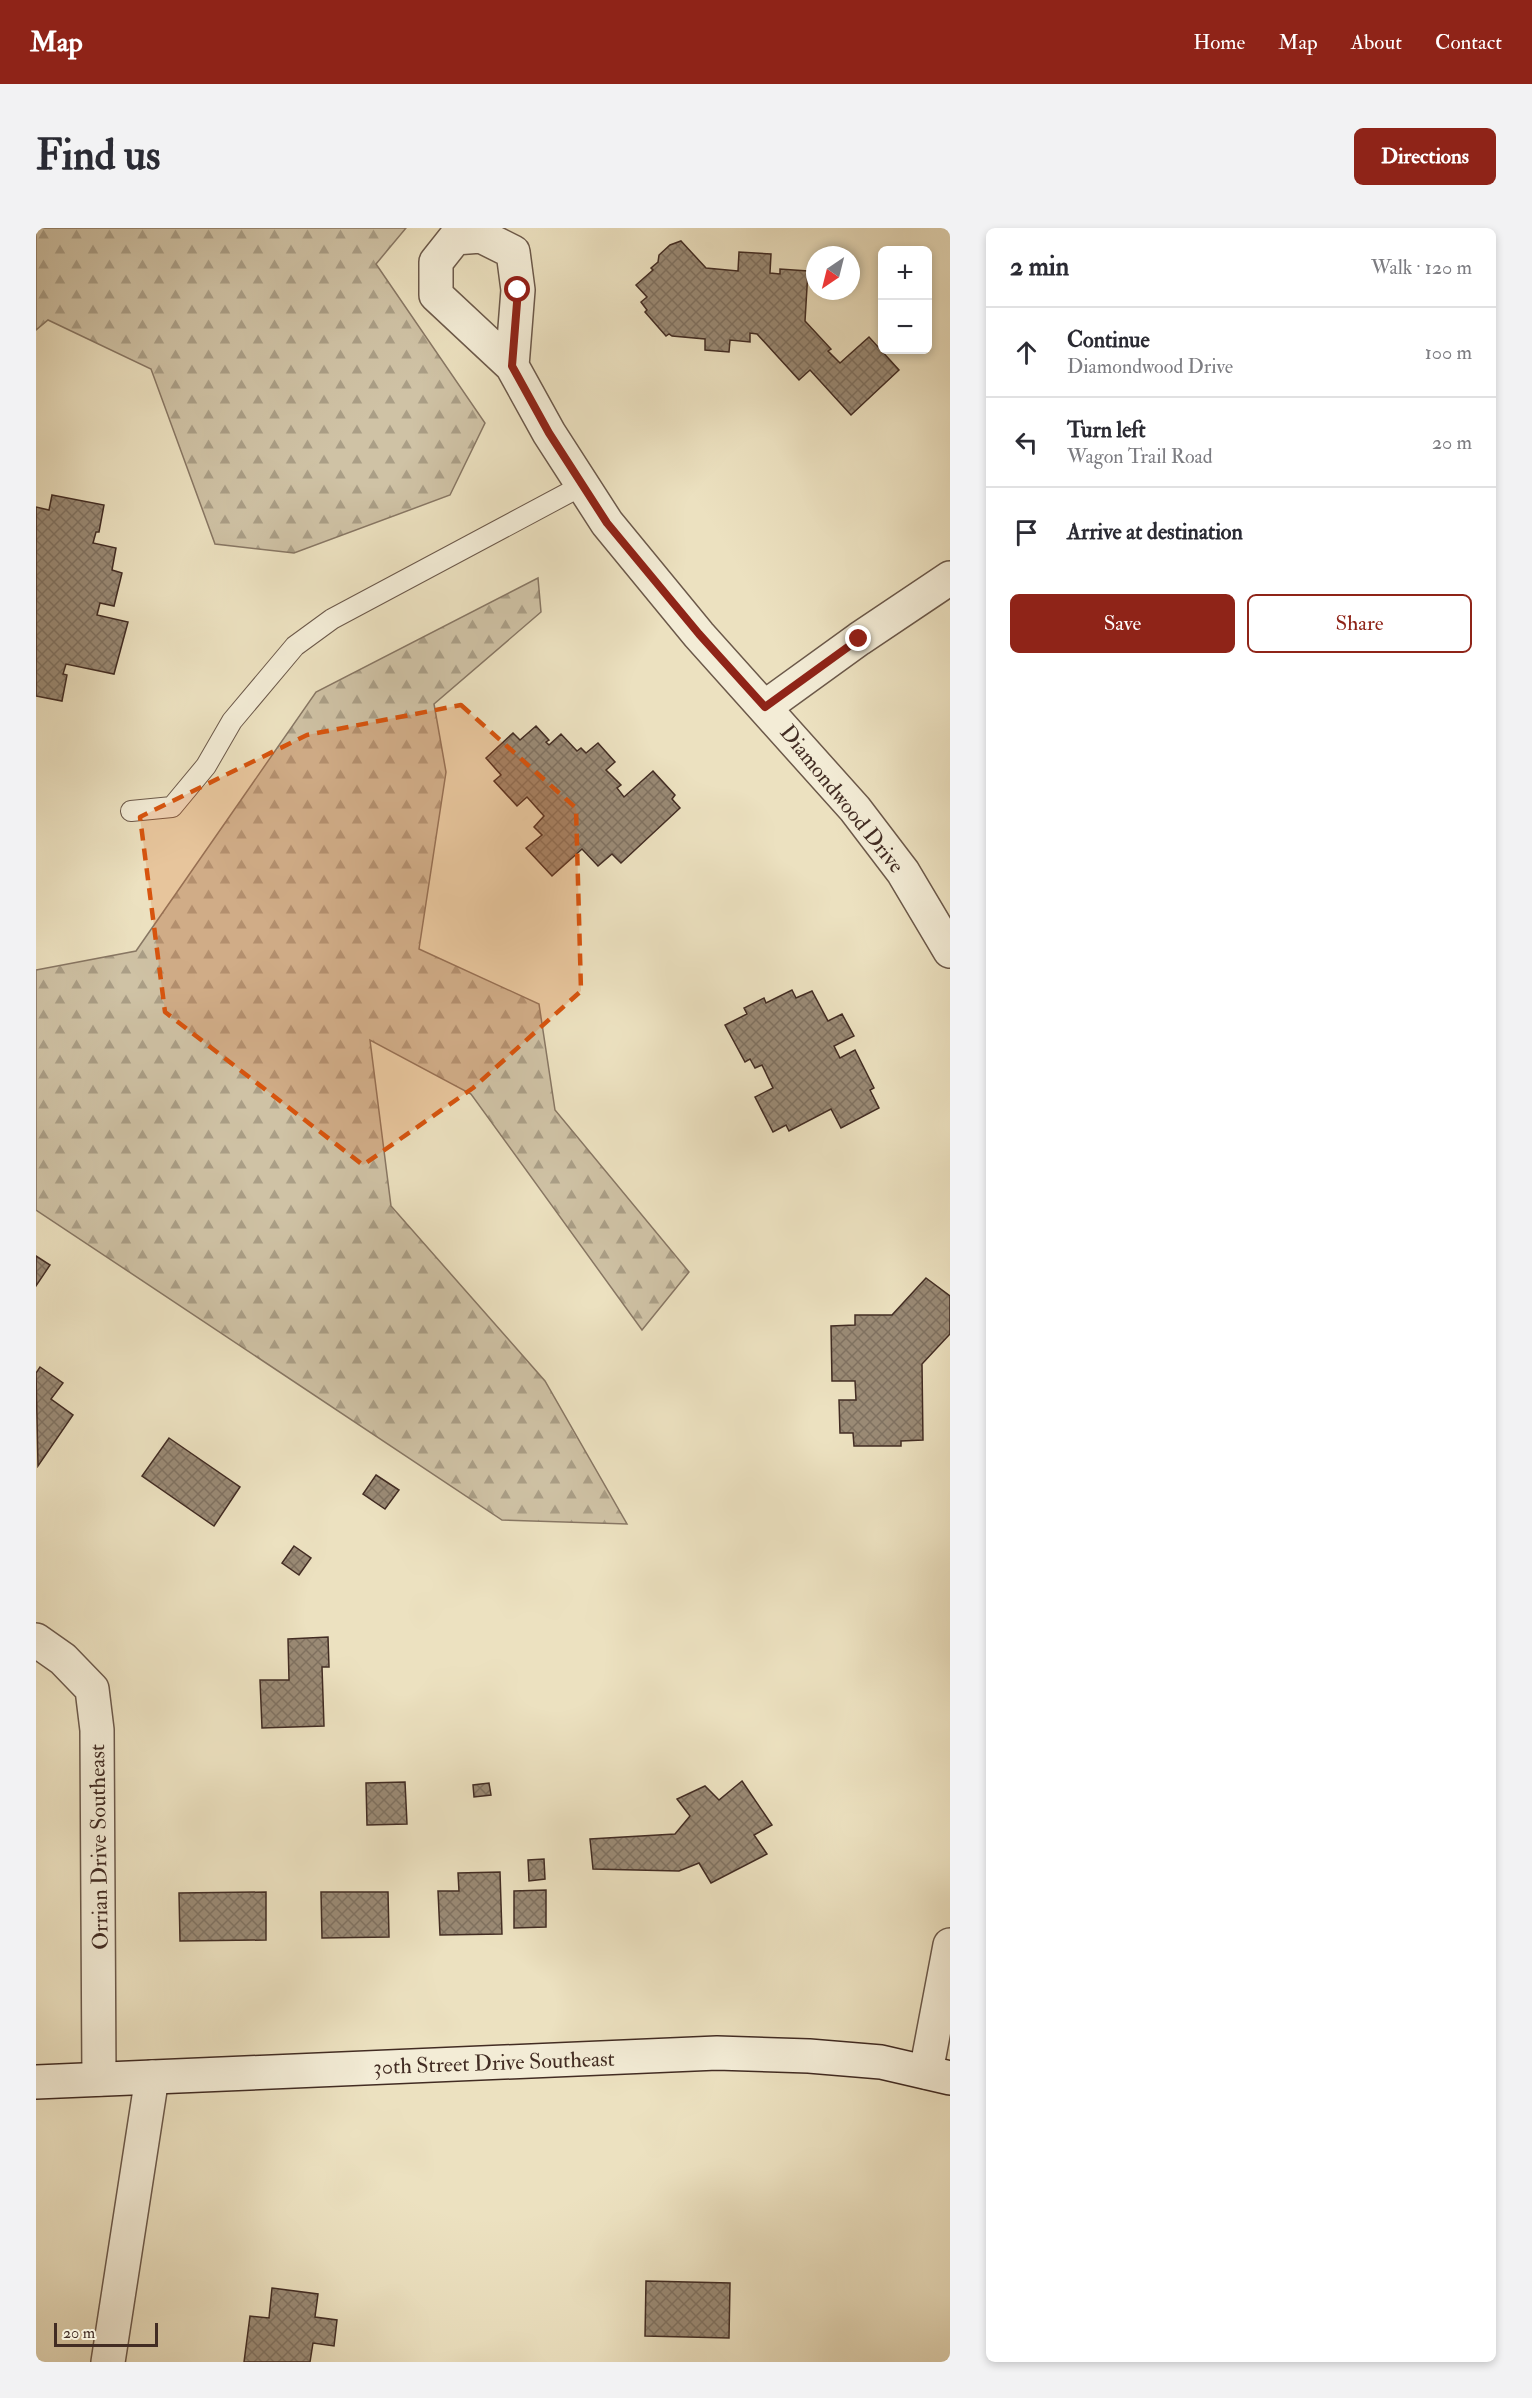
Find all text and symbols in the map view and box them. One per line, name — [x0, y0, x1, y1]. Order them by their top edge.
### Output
text: Map — [30, 25, 83, 60]
text: Home — [1193, 29, 1245, 56]
text: Map — [1278, 29, 1318, 56]
text: About — [1351, 29, 1402, 56]
text: Contact — [1435, 29, 1502, 56]
button: Directions — [1354, 128, 1496, 185]
text: Find us — [36, 130, 160, 182]
north arrow — [806, 246, 860, 300]
map controls — [878, 246, 932, 354]
button: + — [878, 246, 932, 300]
text: 2 min — [1010, 251, 1069, 283]
text: Walk · 120 m — [1371, 255, 1472, 280]
route start — [504, 276, 530, 302]
button: − — [878, 300, 932, 354]
text: Continue — [1067, 326, 1150, 354]
icon: ahead — [1010, 336, 1043, 369]
text: 100 m — [1425, 340, 1472, 365]
text: Diamondwood Drive — [1067, 354, 1233, 379]
text: Turn left — [1067, 416, 1146, 444]
icon: left — [1010, 426, 1043, 459]
text: 20 m — [1432, 430, 1472, 455]
text: Wagon Trail Road — [1067, 444, 1213, 469]
icon: arrive — [1010, 516, 1043, 549]
text: Arrive at destination — [1067, 518, 1243, 546]
button: Save — [1010, 594, 1235, 653]
button: Share — [1247, 594, 1472, 653]
route end — [845, 625, 871, 651]
street label: Diamondwood Drive — [774, 719, 910, 879]
street label: Orrian Drive Southeast — [83, 1744, 115, 1950]
street label: 30th Street Drive Southeast — [373, 2045, 615, 2081]
scale bar — [54, 2320, 158, 2348]
text: 20 m — [63, 2323, 95, 2343]

